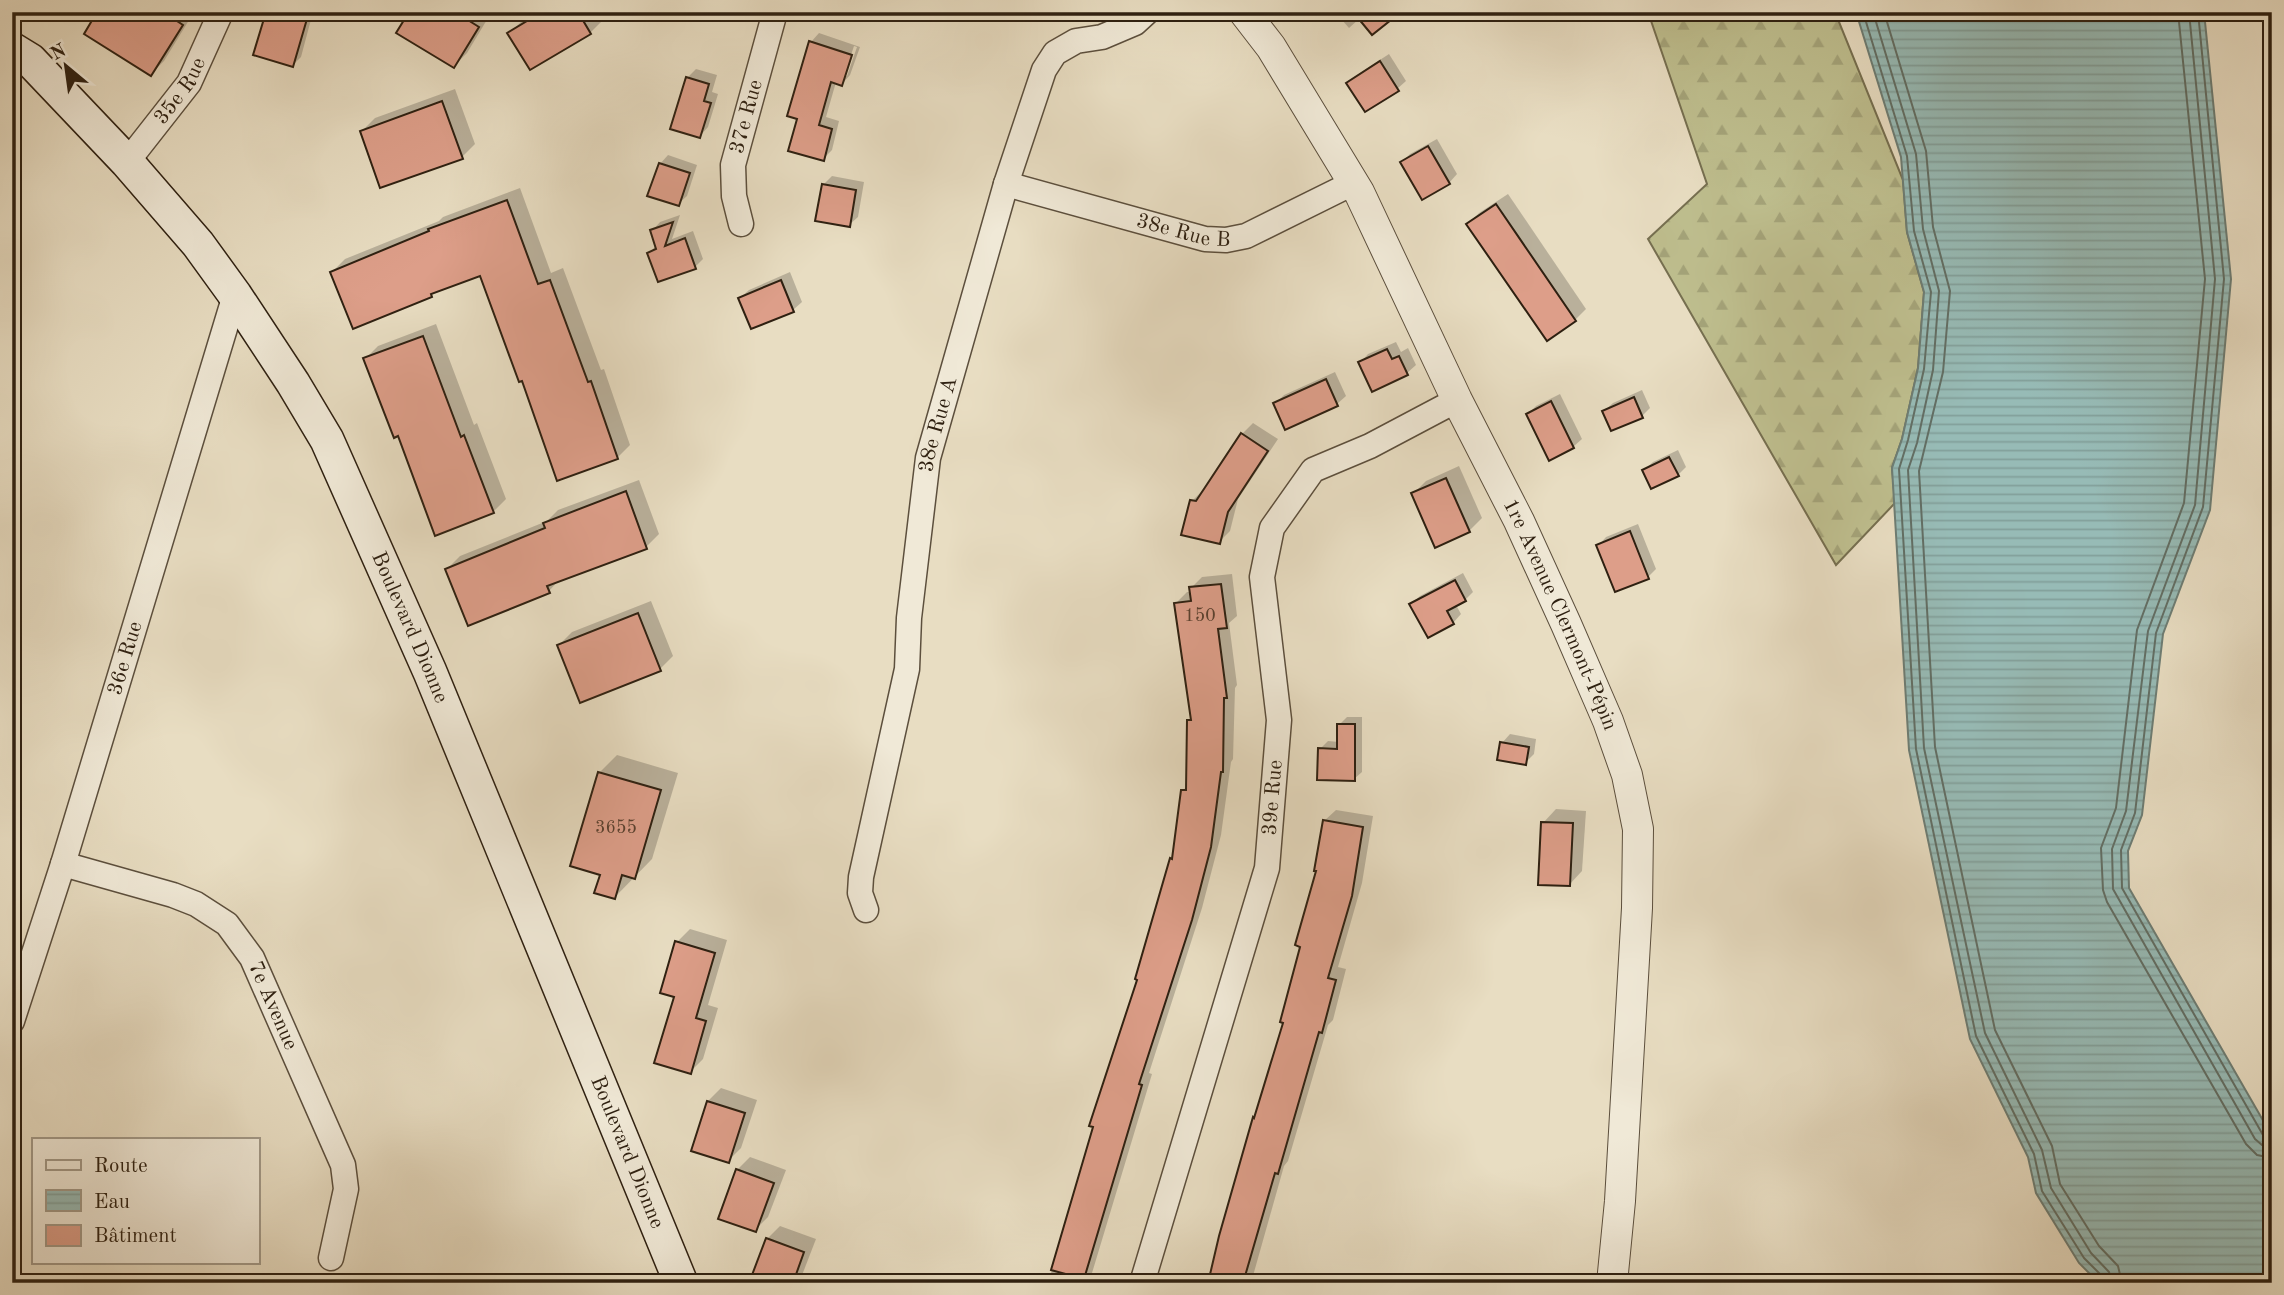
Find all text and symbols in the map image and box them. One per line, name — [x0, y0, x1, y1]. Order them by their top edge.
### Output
north arrow — [32, 32, 102, 102]
text: N — [48, 41, 70, 65]
street label: 35e Rue — [150, 55, 209, 128]
street label: 37e Rue — [726, 77, 766, 156]
street label: 38e Rue B — [1134, 210, 1231, 251]
street label: 38e Rue A — [916, 375, 961, 473]
street label: 1re Avenue Clermont-Pépin — [1499, 495, 1621, 733]
street label: Boulevard Dionne — [368, 549, 452, 706]
house number: 150 — [1184, 607, 1216, 625]
street label: 36e Rue — [104, 619, 146, 698]
street label: 39e Rue — [1259, 759, 1286, 836]
house number: 3655 — [595, 819, 637, 837]
street label: 7e Avenue — [244, 958, 302, 1053]
street label: Boulevard Dionne — [587, 1073, 668, 1231]
legend — [32, 1138, 259, 1264]
text: Route — [94, 1156, 148, 1177]
text: Eau — [94, 1192, 130, 1213]
text: Bâtiment — [94, 1226, 177, 1247]

